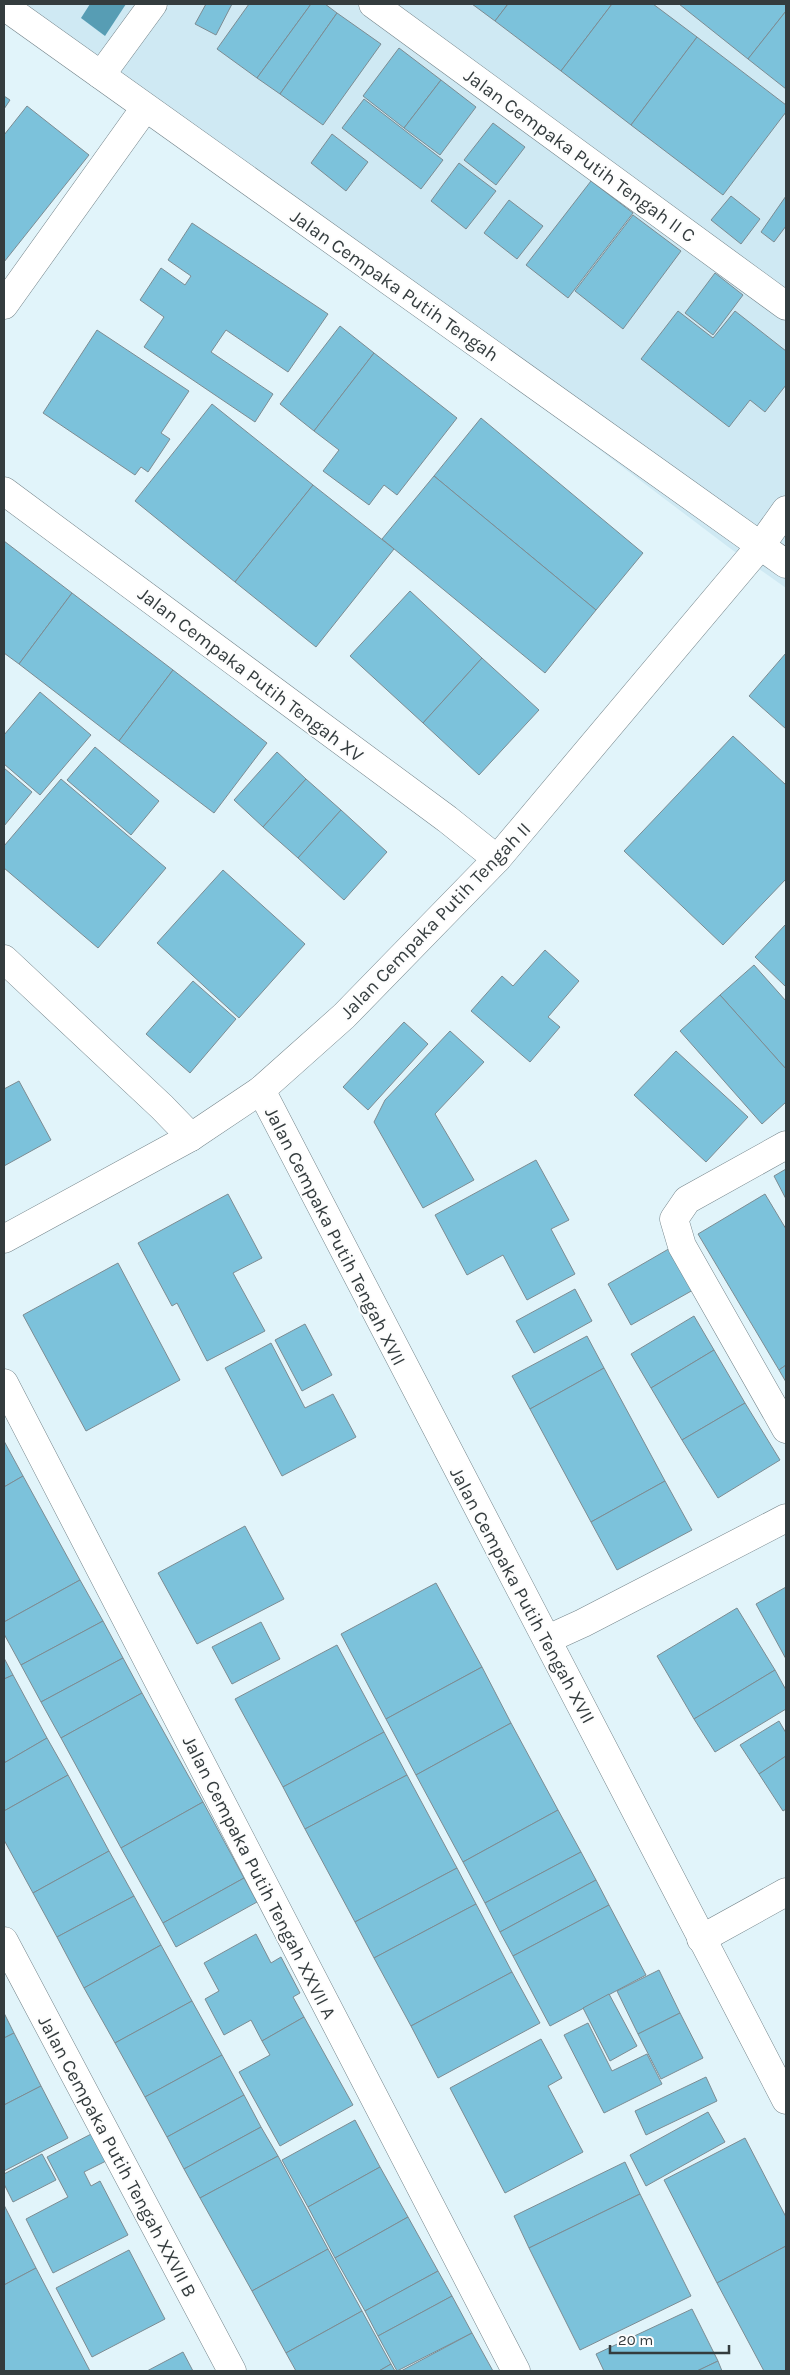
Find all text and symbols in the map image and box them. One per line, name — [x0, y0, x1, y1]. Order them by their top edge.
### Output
street label: Jalan Cempaka Putih Tengah II C — [460, 65, 699, 247]
street label: Jalan Cempaka Putih Tengah — [286, 205, 503, 366]
street label: Jalan Cempaka Putih Tengah XV — [133, 583, 368, 767]
street label: Jalan Cempaka Putih Tengah II — [336, 818, 535, 1023]
street label: Jalan Cempaka Putih Tengah XVII — [260, 1104, 410, 1369]
street label: Jalan Cempaka Putih Tengah XVII — [445, 1464, 599, 1727]
street label: Jalan Cempaka Putih Tengah XXVII A — [178, 1732, 340, 2023]
street label: Jalan Cempaka Putih Tengah XXVII B — [33, 2012, 201, 2301]
scale bar — [610, 2322, 729, 2354]
text: 20 m — [618, 2331, 653, 2349]

